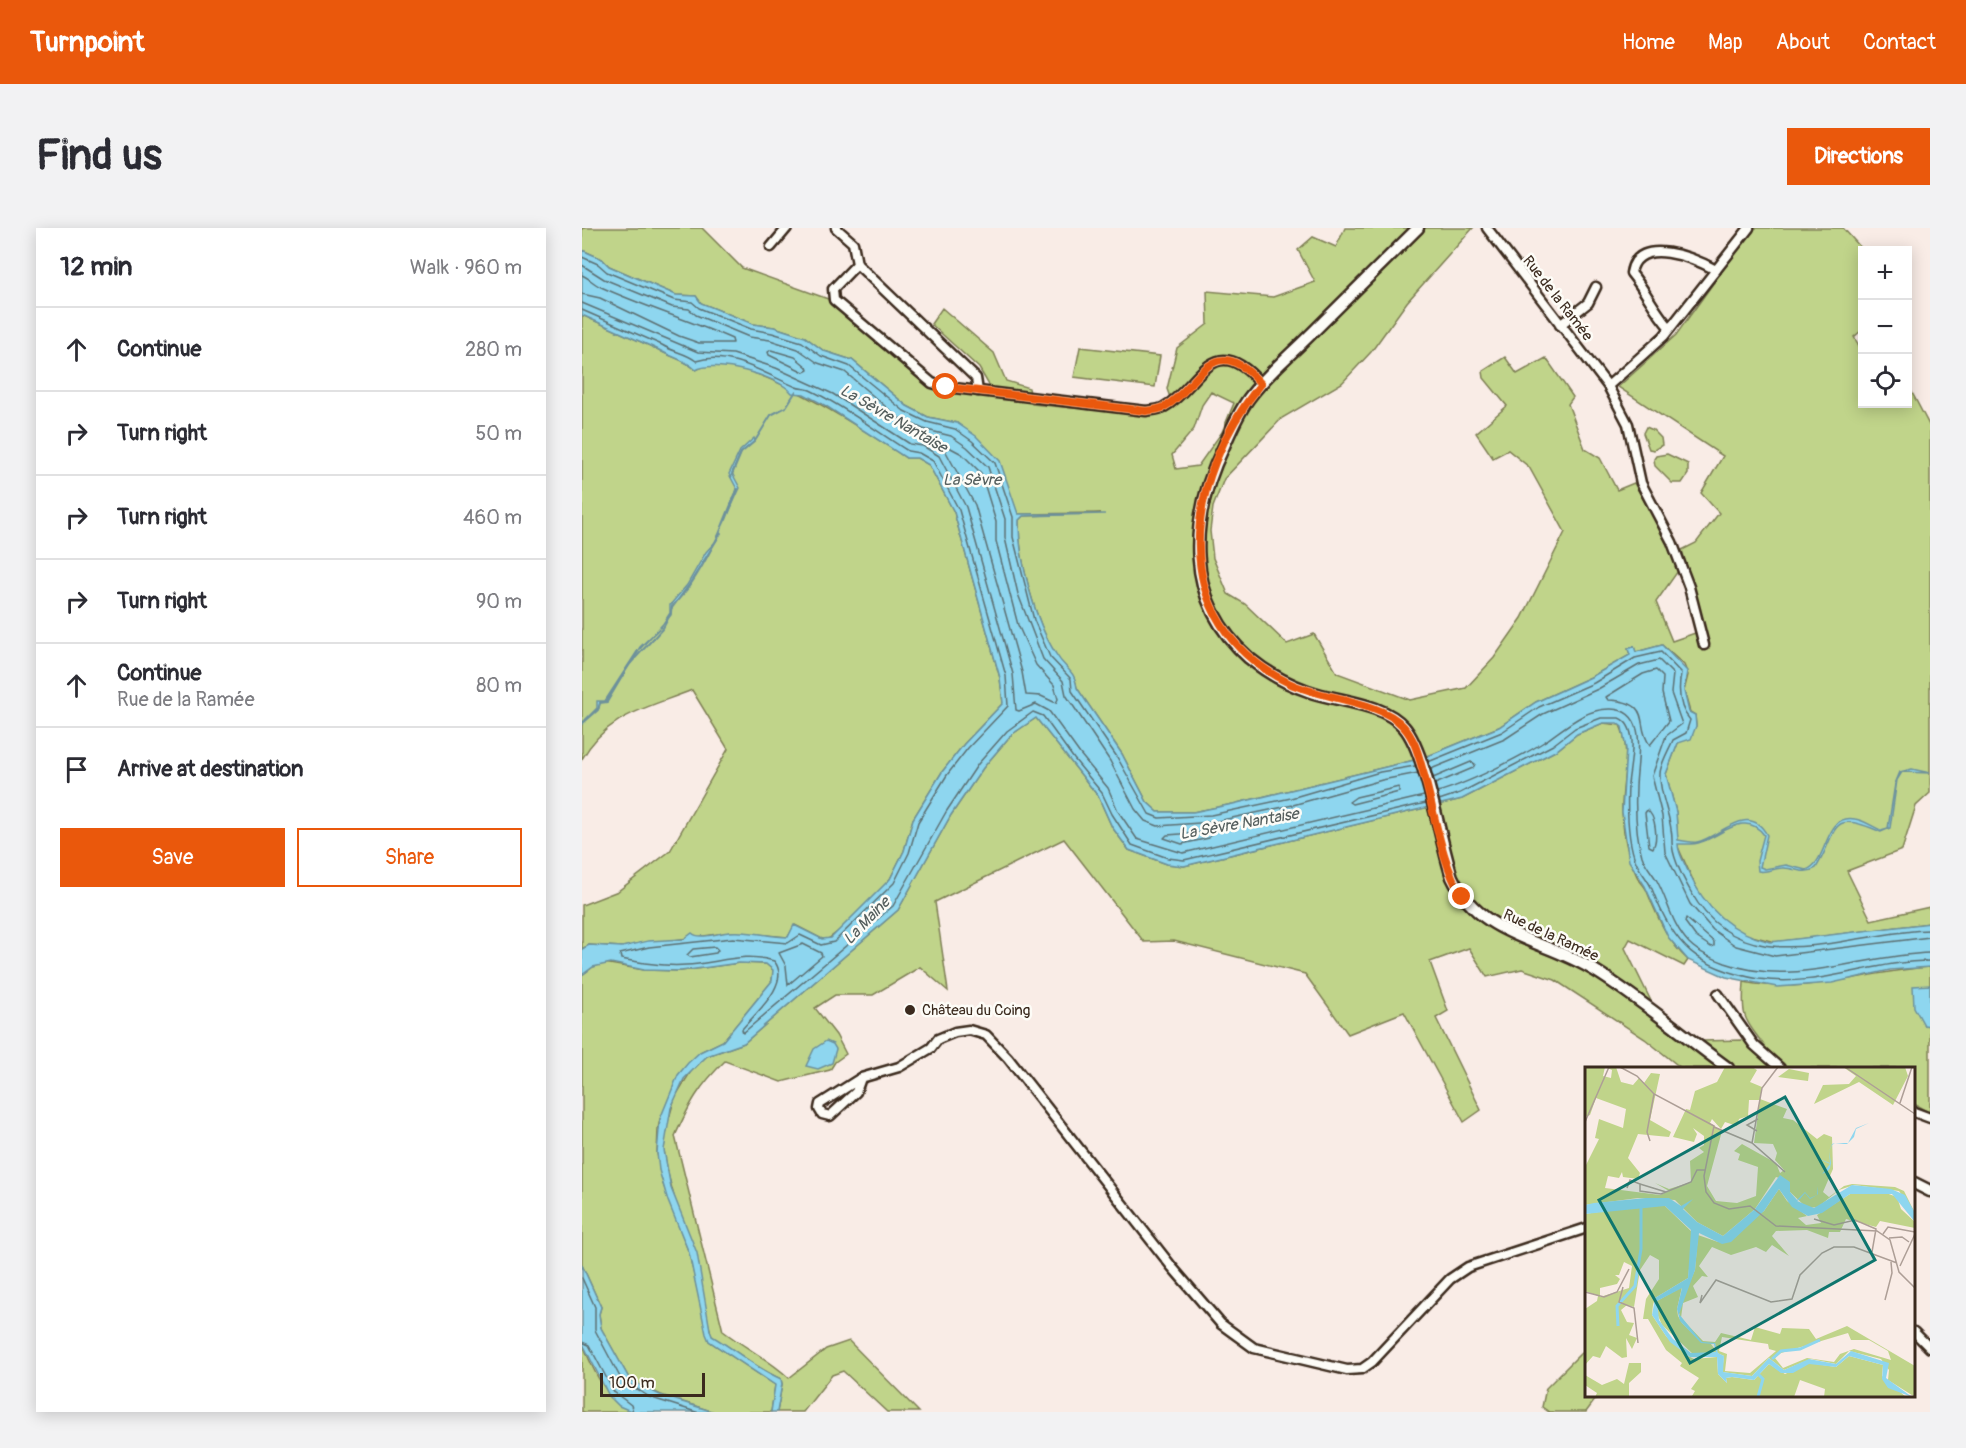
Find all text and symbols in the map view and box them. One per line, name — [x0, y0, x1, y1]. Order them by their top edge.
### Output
text: Turnpoint — [30, 25, 144, 60]
text: Home — [1622, 29, 1675, 56]
text: Map — [1708, 29, 1743, 56]
text: About — [1776, 29, 1830, 56]
text: Contact — [1863, 29, 1936, 56]
button: Directions — [1787, 128, 1930, 185]
text: Find us — [36, 130, 162, 182]
map controls — [1858, 246, 1912, 408]
button: + — [1858, 246, 1912, 300]
text: 12 min — [60, 251, 133, 283]
street label: Rue de la Ramée — [1518, 252, 1597, 345]
text: Walk · 960 m — [410, 255, 522, 280]
button: − — [1858, 300, 1912, 354]
icon: ahead — [60, 333, 93, 366]
text: Continue — [117, 335, 201, 363]
text: 280 m — [465, 337, 522, 362]
button: locate — [1858, 354, 1912, 408]
route start — [932, 373, 958, 399]
water label: La Sèvre Nantaise — [836, 380, 952, 459]
icon: right — [60, 417, 93, 450]
text: Turn right — [117, 419, 207, 447]
text: 50 m — [475, 421, 522, 446]
water label: La Sèvre — [943, 470, 1003, 490]
icon: right — [60, 501, 93, 534]
text: Turn right — [117, 503, 207, 531]
text: 460 m — [463, 505, 522, 530]
icon: right — [60, 585, 93, 618]
text: Turn right — [117, 587, 207, 615]
text: 90 m — [476, 589, 522, 614]
text: Continue — [117, 659, 201, 687]
icon: ahead — [60, 669, 93, 702]
text: 80 m — [476, 673, 522, 698]
text: Rue de la Ramée — [117, 687, 255, 712]
icon: arrive — [60, 753, 93, 786]
text: Arrive at destination — [117, 755, 303, 783]
water label: La Sèvre Nantaise — [1178, 803, 1302, 844]
button: Save — [60, 828, 285, 887]
button: Share — [297, 828, 522, 887]
route end — [1448, 883, 1474, 909]
water label: La Maine — [839, 891, 896, 949]
street label: Rue de la Ramée — [1500, 905, 1602, 966]
place label: Château du Coing — [922, 1001, 1030, 1020]
marker: Château du Coing — [903, 1003, 917, 1017]
inset map — [1585, 1067, 1915, 1397]
scale bar — [600, 1370, 705, 1398]
text: 100 m — [609, 1373, 655, 1393]

